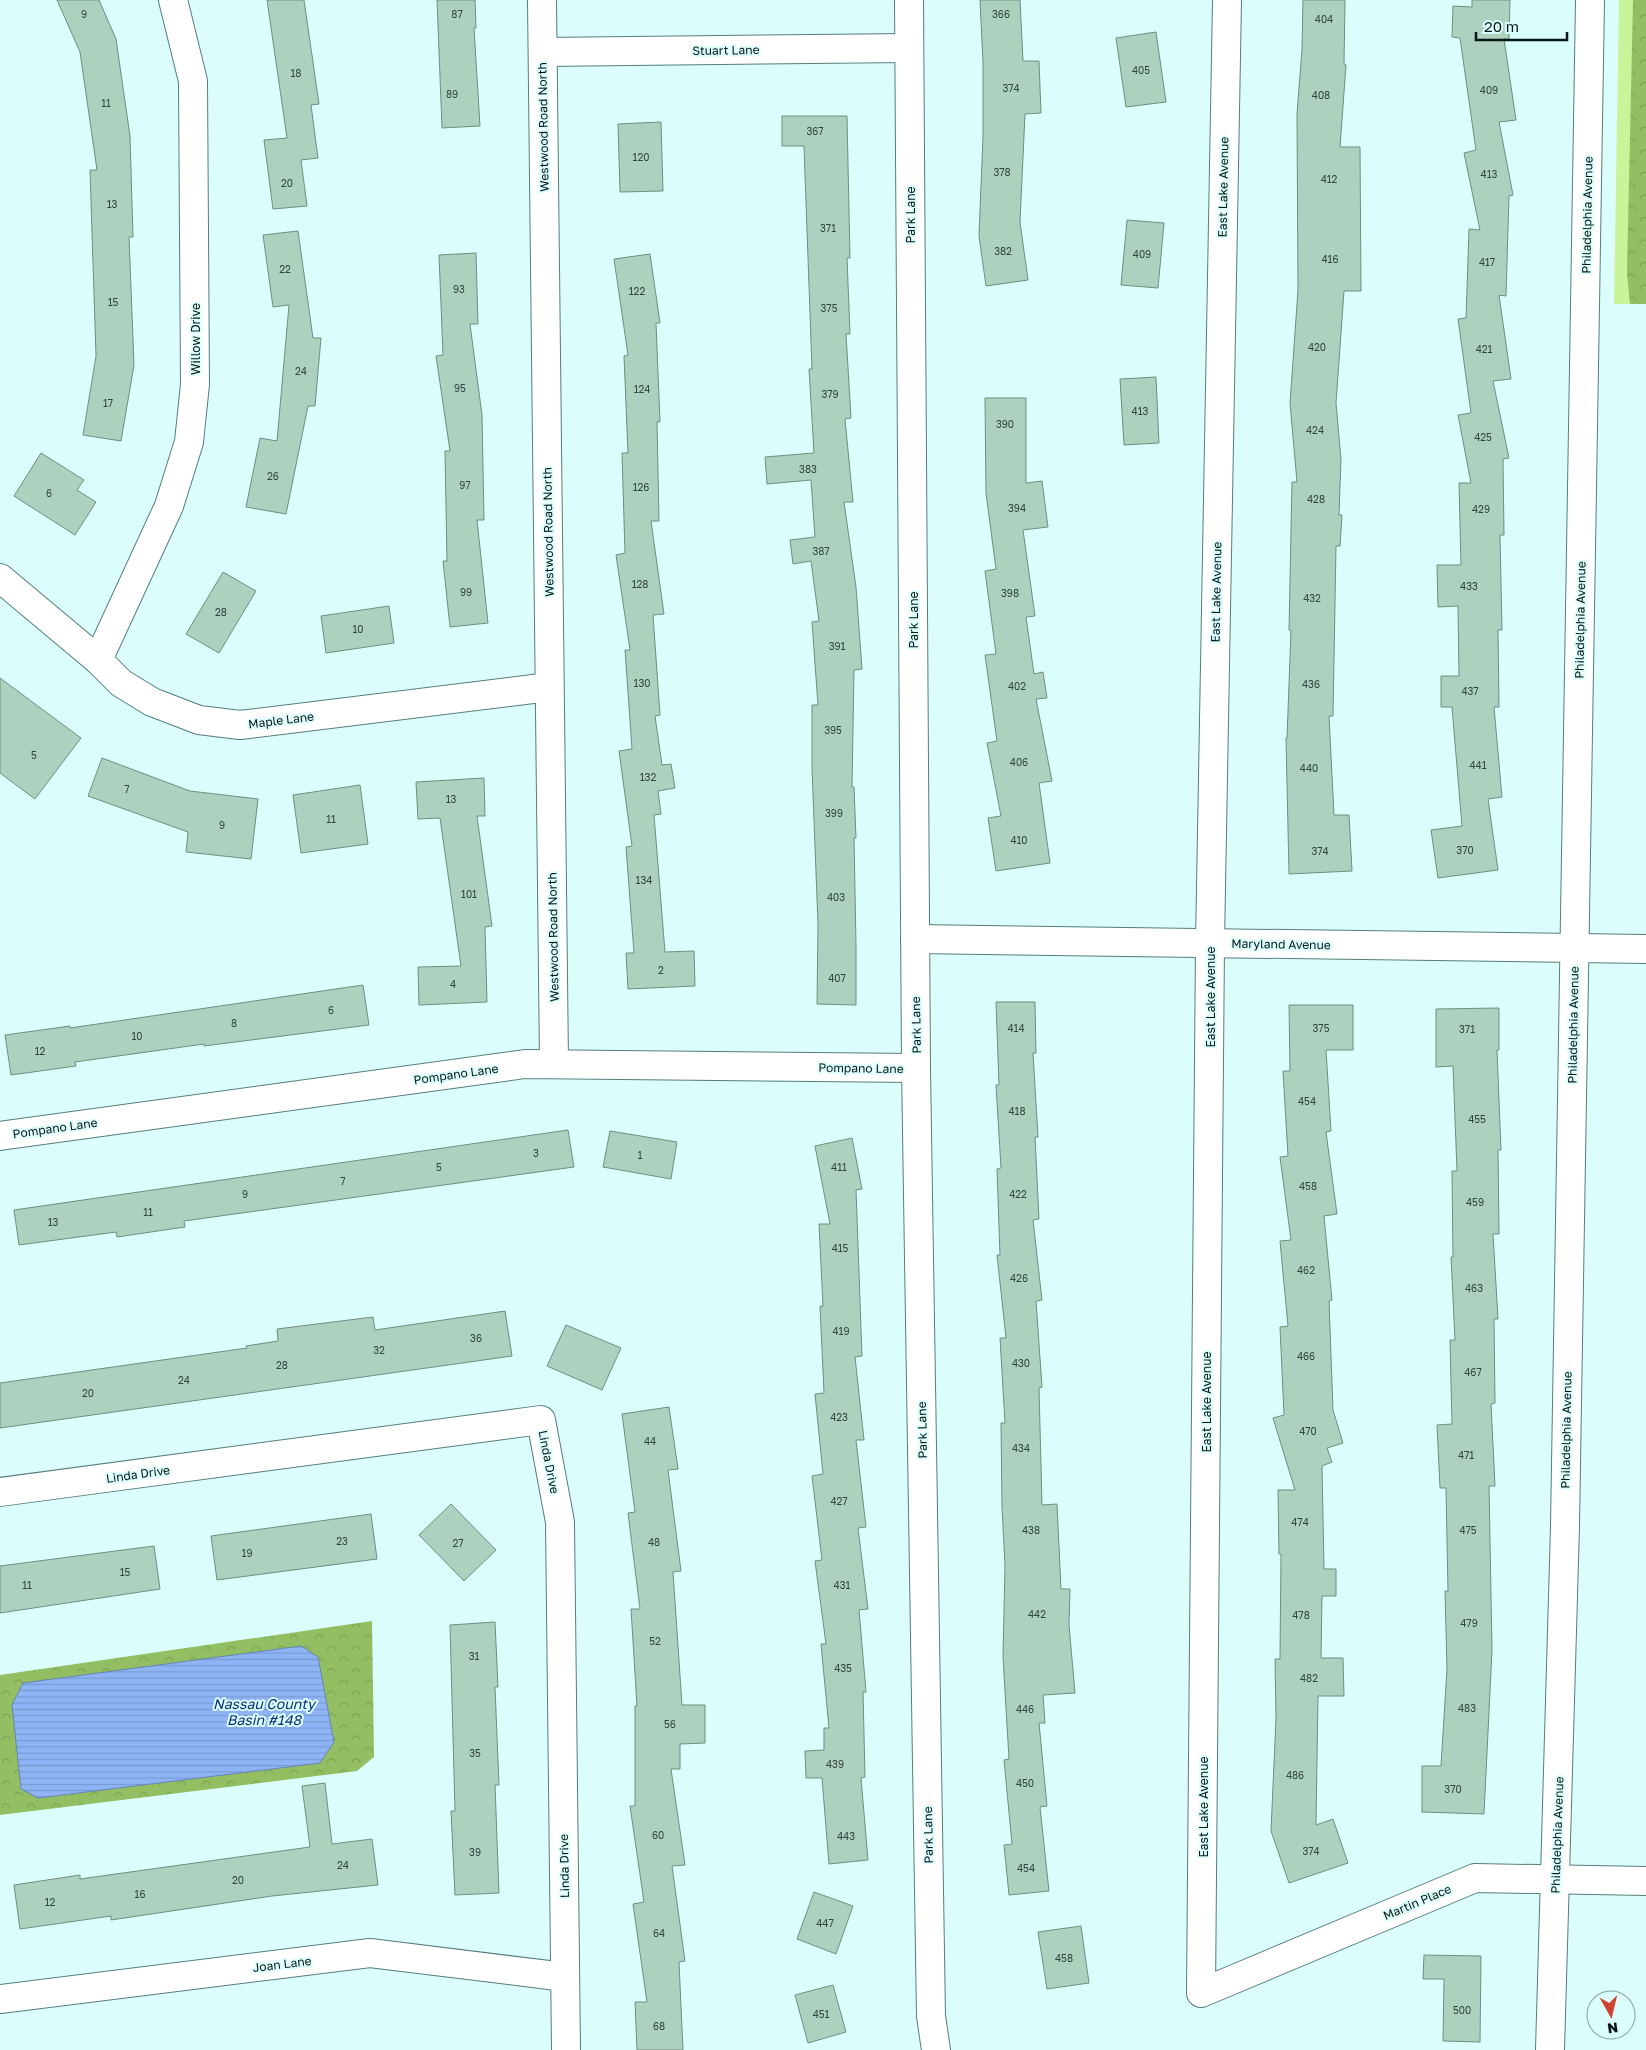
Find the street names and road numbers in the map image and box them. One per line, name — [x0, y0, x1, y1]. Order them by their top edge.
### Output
street label: Stuart Lane — [692, 42, 760, 58]
street label: Westwood Road North — [534, 62, 552, 192]
street label: East Lake Avenue — [1215, 136, 1231, 237]
street label: Philadelphia Avenue — [1578, 156, 1596, 274]
street label: Park Lane — [903, 186, 918, 244]
street label: Willow Drive — [188, 303, 203, 375]
street label: Westwood Road North — [539, 467, 557, 597]
street label: East Lake Avenue — [1208, 541, 1224, 642]
street label: Philadelphia Avenue — [1571, 561, 1589, 679]
street label: Park Lane — [906, 591, 921, 649]
street label: Maple Lane — [247, 709, 315, 731]
street label: Westwood Road North — [544, 872, 562, 1002]
street label: Maryland Avenue — [1231, 936, 1331, 952]
street label: East Lake Avenue — [1203, 947, 1218, 1047]
street label: Philadelphia Avenue — [1564, 966, 1582, 1084]
street label: Park Lane — [908, 996, 924, 1054]
street label: Pompano Lane — [818, 1060, 904, 1076]
street label: Pompano Lane — [413, 1061, 499, 1087]
street label: Pompano Lane — [12, 1115, 98, 1141]
street label: East Lake Avenue — [1199, 1352, 1214, 1452]
street label: Philadelphia Avenue — [1557, 1371, 1575, 1489]
street label: Park Lane — [914, 1401, 930, 1459]
street label: Linda Drive — [535, 1429, 563, 1495]
street label: Linda Drive — [105, 1462, 171, 1486]
street label: East Lake Avenue — [1196, 1757, 1211, 1857]
street label: Philadelphia Avenue — [1547, 1776, 1567, 1894]
street label: Park Lane — [920, 1806, 936, 1864]
street label: Linda Drive — [556, 1834, 572, 1898]
street label: Martin Place — [1381, 1881, 1453, 1923]
street label: Joan Lane — [252, 1953, 312, 1975]

